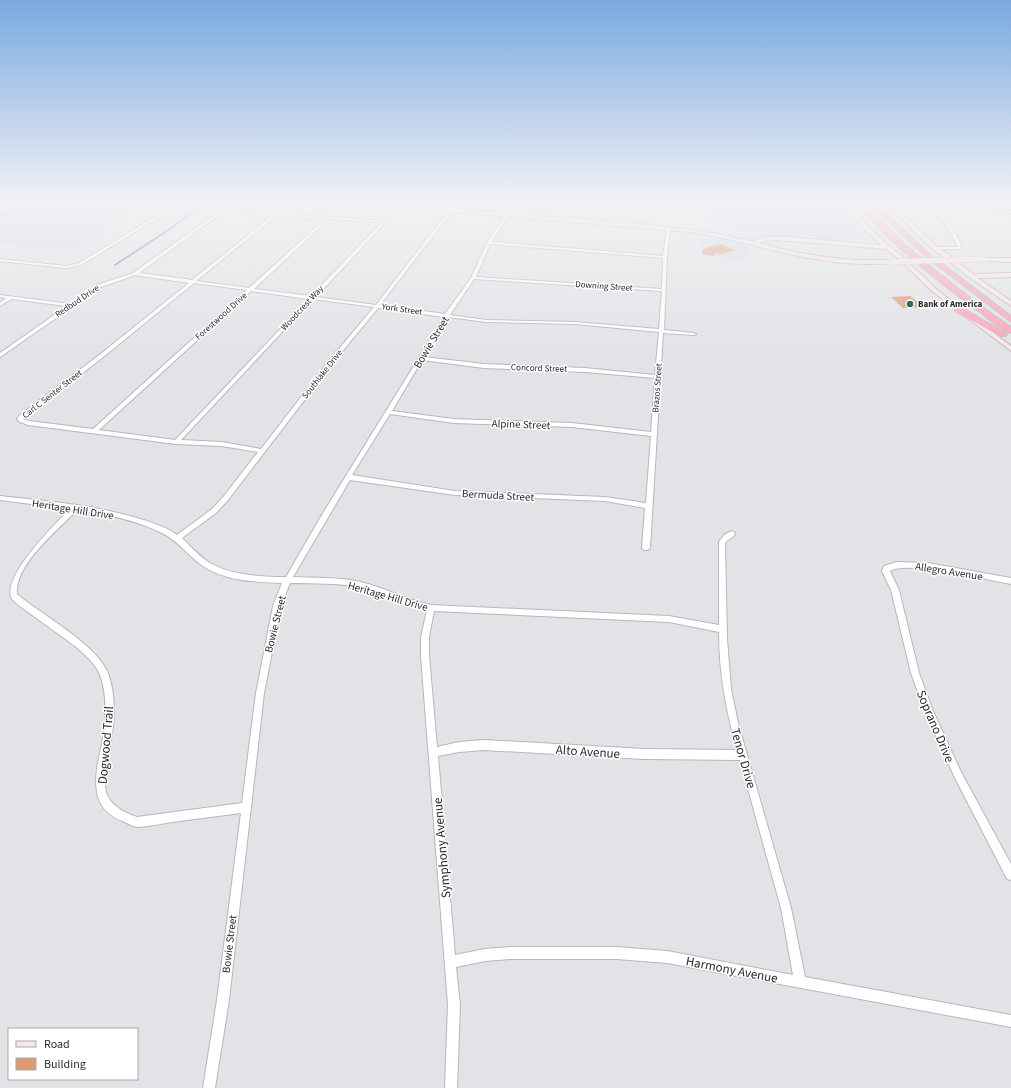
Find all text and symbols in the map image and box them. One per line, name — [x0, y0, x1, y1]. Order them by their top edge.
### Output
street label: Downing Street — [575, 278, 633, 295]
street label: Redbud Drive — [53, 282, 102, 321]
street label: Woodcrest Way — [278, 282, 327, 334]
street label: Forestwood Drive — [193, 289, 251, 343]
place label: Bank of America — [918, 298, 983, 311]
marker: Bank of America — [905, 299, 915, 309]
street label: York Street — [380, 300, 423, 319]
street label: Bowie Street — [410, 313, 453, 371]
street label: Southlake Drive — [299, 346, 346, 402]
street label: Concord Street — [511, 361, 567, 376]
street label: Brazos Street — [649, 363, 666, 413]
street label: Carl C Senter Street — [20, 367, 85, 422]
street label: Alpine Street — [491, 416, 551, 433]
street label: Bermuda Street — [461, 486, 535, 505]
street label: Heritage Hill Drive — [31, 496, 115, 523]
street label: Allegro Avenue — [914, 559, 984, 584]
street label: Heritage Hill Drive — [346, 578, 430, 615]
street label: Bowie Street — [261, 594, 290, 654]
street label: Soprano Drive — [912, 687, 958, 765]
street label: Dogwood Trail — [94, 705, 118, 785]
street label: Tenor Drive — [726, 726, 760, 791]
street label: Alto Avenue — [555, 741, 621, 763]
street label: Symphony Avenue — [429, 797, 455, 899]
street label: Bowie Street — [219, 914, 241, 974]
street label: Harmony Avenue — [684, 952, 779, 988]
legend — [8, 1028, 138, 1080]
text: Road — [44, 1036, 70, 1053]
text: Building — [44, 1056, 86, 1073]

